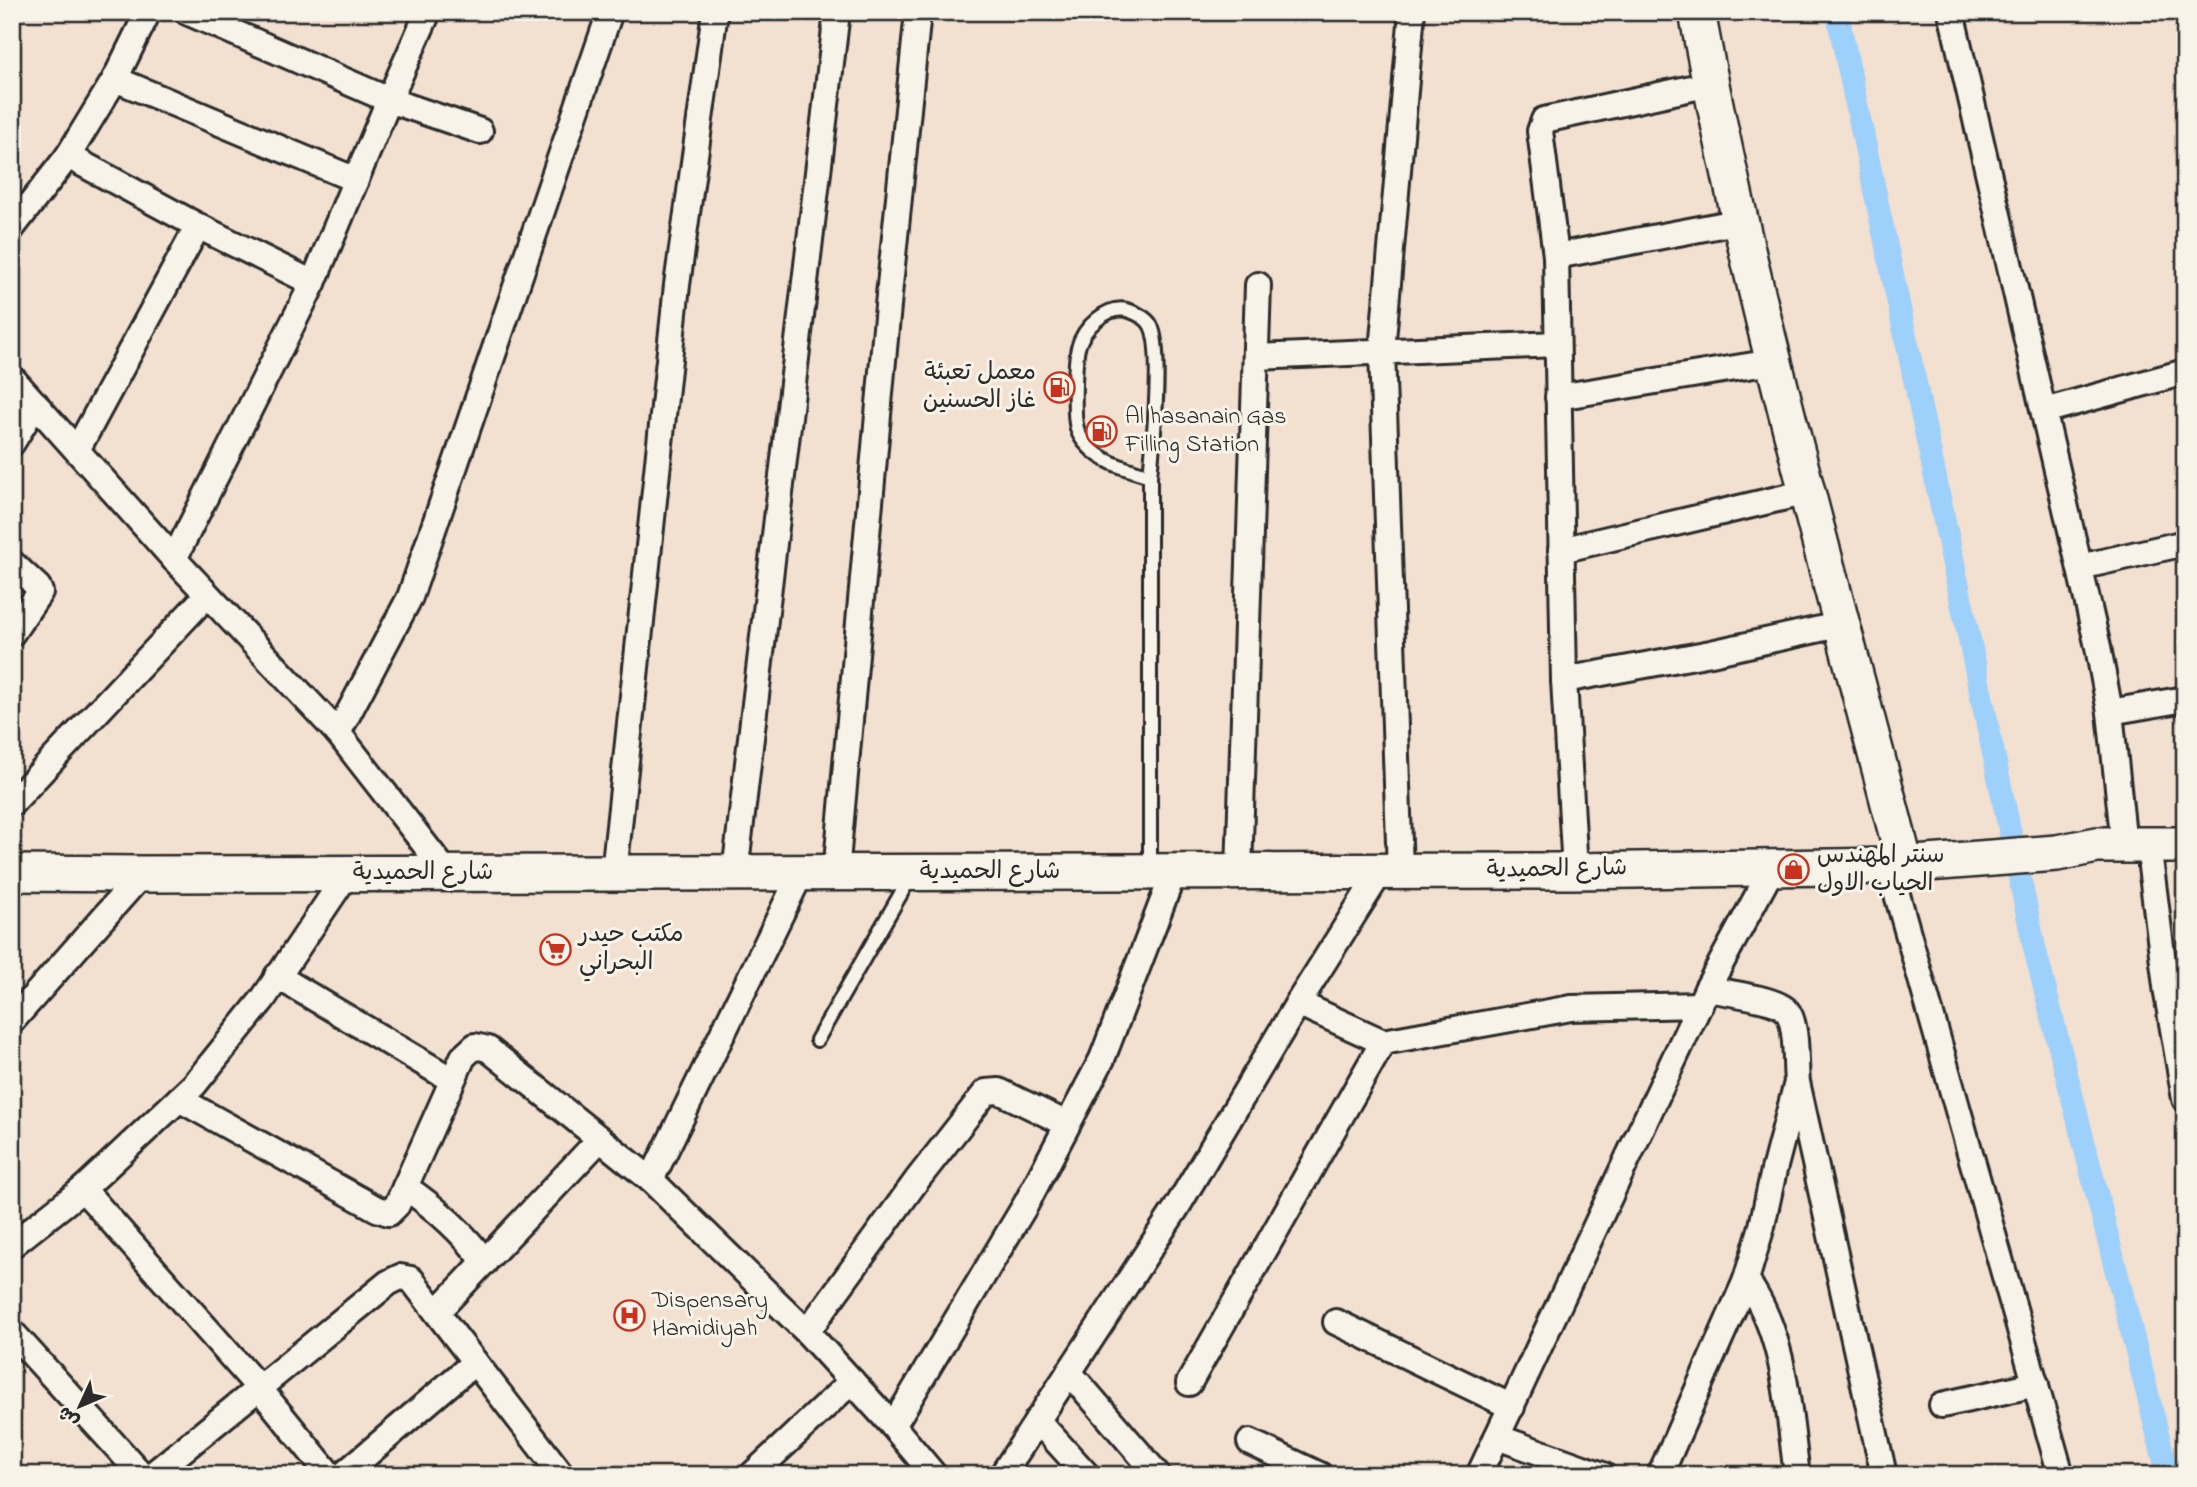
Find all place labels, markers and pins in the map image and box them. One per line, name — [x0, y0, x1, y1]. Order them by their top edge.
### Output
place label: معمل تعبئة غاز الحسنين — [923, 356, 1036, 419]
fuel station icon: معمل تعبئة غاز الحسنين — [1042, 370, 1076, 404]
place label: Al hasanain Gas Filling Station — [1124, 400, 1287, 463]
fuel station icon: Al hasanain Gas Filling Station — [1085, 414, 1119, 448]
place label: سنتر المهندس الحياب الاول — [1817, 839, 1945, 902]
shop icon: سنتر المهندس الحياب الاول — [1777, 853, 1811, 887]
place label: مكتب حيدر البحراني — [577, 918, 683, 982]
supermarket icon: مكتب حيدر البحراني — [539, 932, 573, 966]
place label: Dispensary Hamidiyah — [651, 1284, 768, 1348]
hospital icon: Dispensary Hamidiyah — [612, 1298, 646, 1332]

